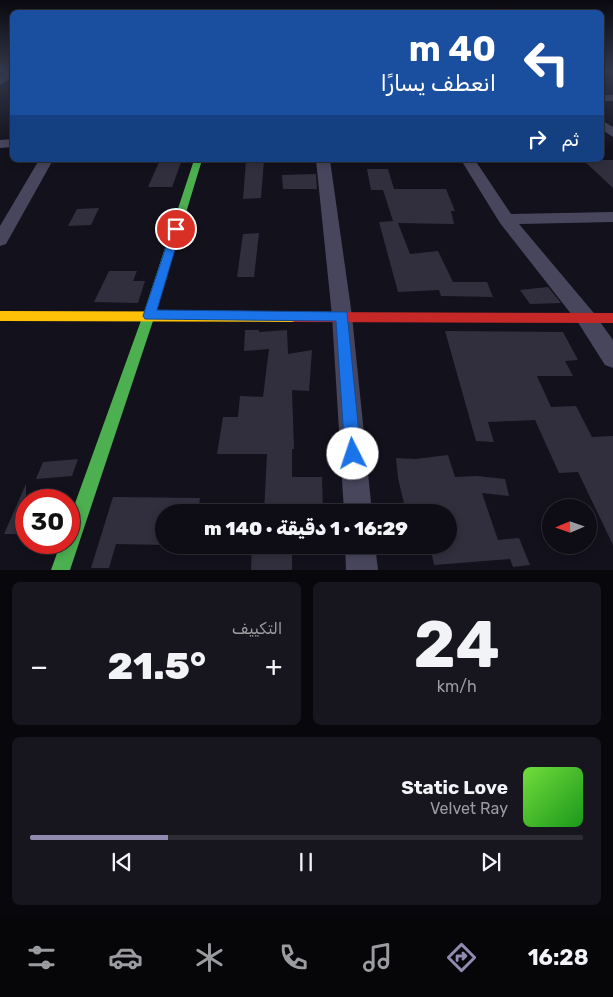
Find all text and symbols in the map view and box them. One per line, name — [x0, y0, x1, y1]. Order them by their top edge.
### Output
text: 40 m — [409, 28, 496, 70]
icon: left — [514, 30, 579, 95]
text: انعطف يسارًا — [380, 70, 496, 97]
icon: right — [523, 125, 551, 153]
text: ثم — [561, 128, 579, 151]
pin — [155, 208, 197, 250]
icon: arrive — [162, 215, 190, 243]
position arrow — [326, 427, 378, 479]
speed limit sign: 30 — [15, 489, 80, 554]
north arrow — [542, 499, 598, 554]
map controls — [542, 499, 597, 554]
text: 16:29 · 1 دقيقة · 140 m — [204, 517, 408, 540]
text: 24 — [414, 606, 500, 683]
text: التكييف — [232, 619, 283, 638]
text: 21.5° — [107, 643, 206, 689]
text: − — [30, 650, 48, 683]
text: + — [265, 650, 283, 683]
text: km/h — [437, 677, 477, 696]
text: Static Love — [401, 776, 508, 799]
text: Velvet Ray — [430, 799, 508, 818]
icon: previous — [108, 848, 136, 876]
icon: pause — [292, 848, 320, 876]
icon: next — [477, 848, 505, 876]
icon: filters — [24, 940, 59, 975]
icon: car — [108, 940, 143, 975]
icon: climate — [192, 940, 227, 975]
icon: phone — [276, 940, 311, 975]
icon: music — [360, 940, 395, 975]
icon: directions — [444, 940, 479, 975]
text: 16:28 — [528, 944, 589, 971]

